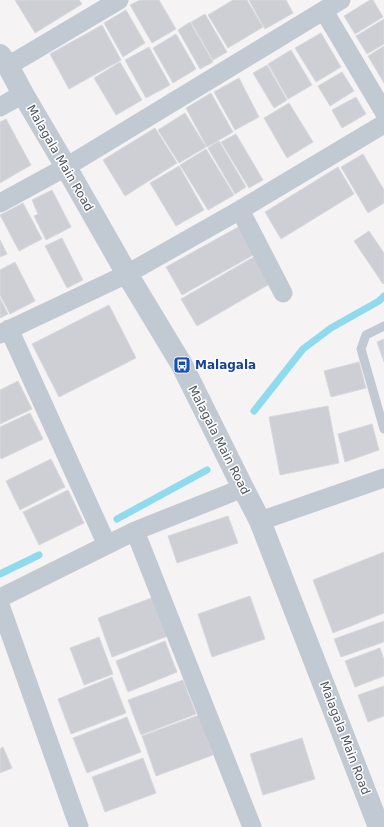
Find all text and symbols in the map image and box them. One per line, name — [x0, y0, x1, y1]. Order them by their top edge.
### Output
street label: Malagala Main Road — [24, 102, 96, 214]
bus stop icon: Malagala — [172, 355, 192, 375]
place label: Malagala — [195, 358, 256, 372]
street label: Malagala Main Road — [185, 383, 253, 497]
street label: Malagala Main Road — [317, 679, 373, 797]

